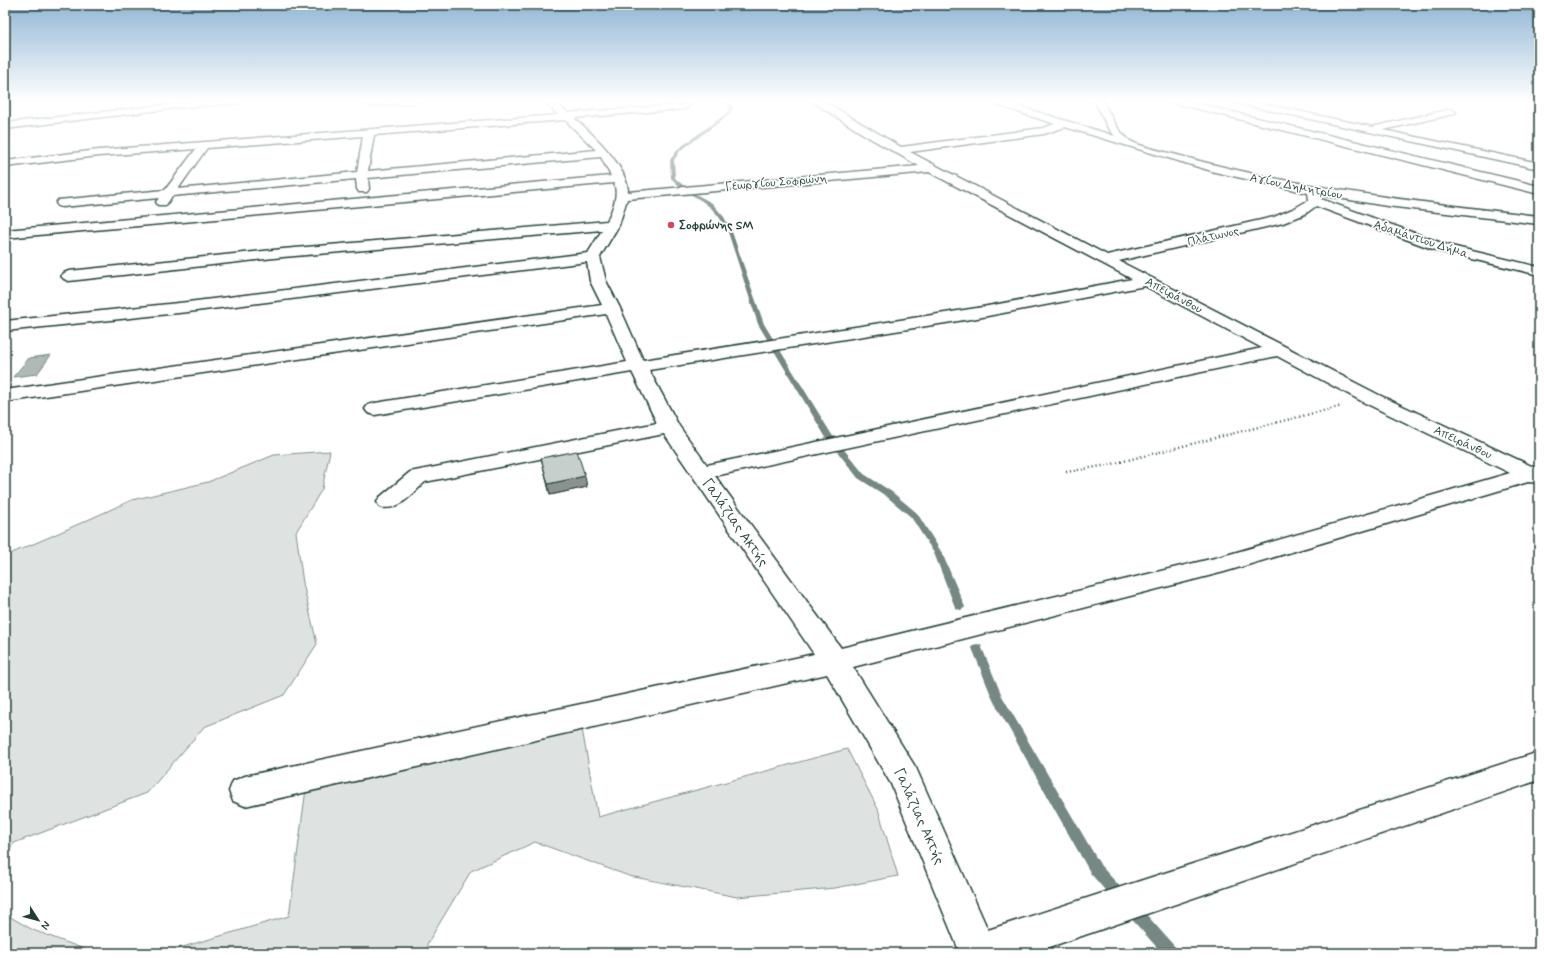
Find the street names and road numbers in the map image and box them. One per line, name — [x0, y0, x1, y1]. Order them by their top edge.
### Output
street label: Αγίου Δημητρίου — [1248, 170, 1344, 204]
street label: Γεωργίου Σοφρώνη — [724, 171, 828, 195]
street label: Αδαμάντιου Δήμα — [1371, 217, 1471, 263]
street label: Πλάτωνος — [1186, 223, 1241, 251]
street label: Απειράνθου — [1142, 274, 1205, 318]
street label: Απειράνθου — [1431, 422, 1495, 464]
street label: Γαλάζιας Ακτής — [698, 475, 772, 570]
street label: Γαλάζιας Ακτής — [890, 765, 948, 867]

